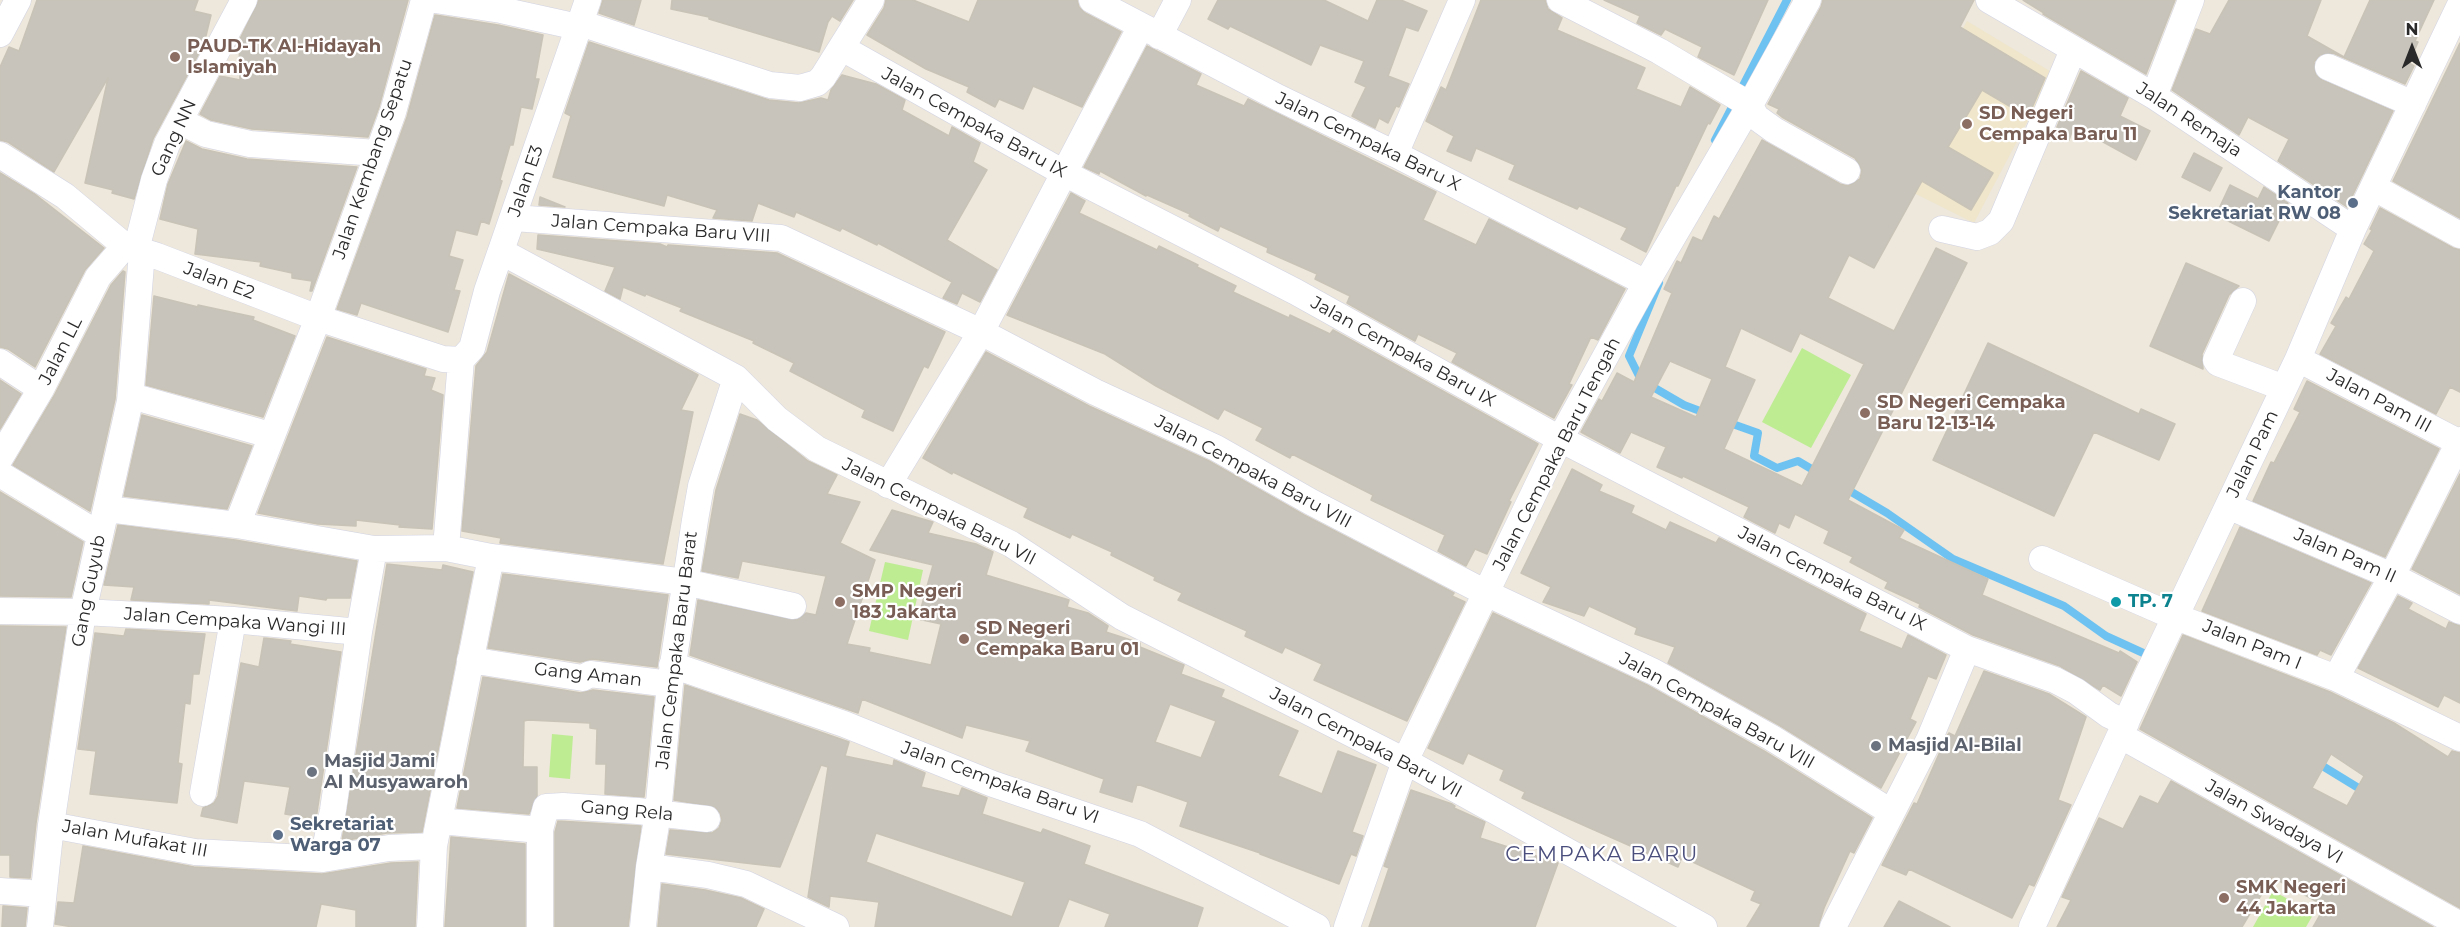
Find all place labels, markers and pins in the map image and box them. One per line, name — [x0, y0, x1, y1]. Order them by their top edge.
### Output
place label: PAUD-TK Al-Hidayah Islamiyah — [187, 36, 381, 78]
marker: PAUD-TK Al-Hidayah Islamiyah — [168, 50, 182, 64]
place label: SD Negeri Cempaka Baru 11 — [1979, 103, 2137, 146]
marker: SD Negeri Cempaka Baru 11 — [1960, 117, 1974, 131]
place label: Kantor Sekretariat RW 08 — [2168, 182, 2341, 224]
marker: Kantor Sekretariat RW 08 — [2346, 196, 2360, 210]
place label: SD Negeri Cempaka Baru 12-13-14 — [1877, 392, 2066, 434]
marker: SD Negeri Cempaka Baru 12-13-14 — [1858, 406, 1872, 420]
place label: SMP Negeri 183 Jakarta — [852, 581, 962, 624]
place label: TP. 7 — [2128, 591, 2173, 613]
marker: SMP Negeri 183 Jakarta — [833, 595, 847, 609]
marker: TP. 7 — [2109, 595, 2123, 609]
place label: SD Negeri Cempaka Baru 01 — [976, 618, 1139, 660]
marker: SD Negeri Cempaka Baru 01 — [957, 632, 971, 646]
place label: Masjid Al-Bilal — [1888, 735, 2022, 757]
marker: Masjid Al-Bilal — [1869, 739, 1883, 753]
place label: Masjid Jami Al Musyawaroh — [324, 751, 468, 794]
marker: Masjid Jami Al Musyawaroh — [305, 765, 319, 779]
place label: Sekretariat Warga 07 — [290, 814, 394, 856]
marker: Sekretariat Warga 07 — [271, 828, 285, 842]
place label: SMK Negeri 44 Jakarta — [2236, 877, 2346, 920]
marker: SMK Negeri 44 Jakarta — [2217, 891, 2231, 905]

